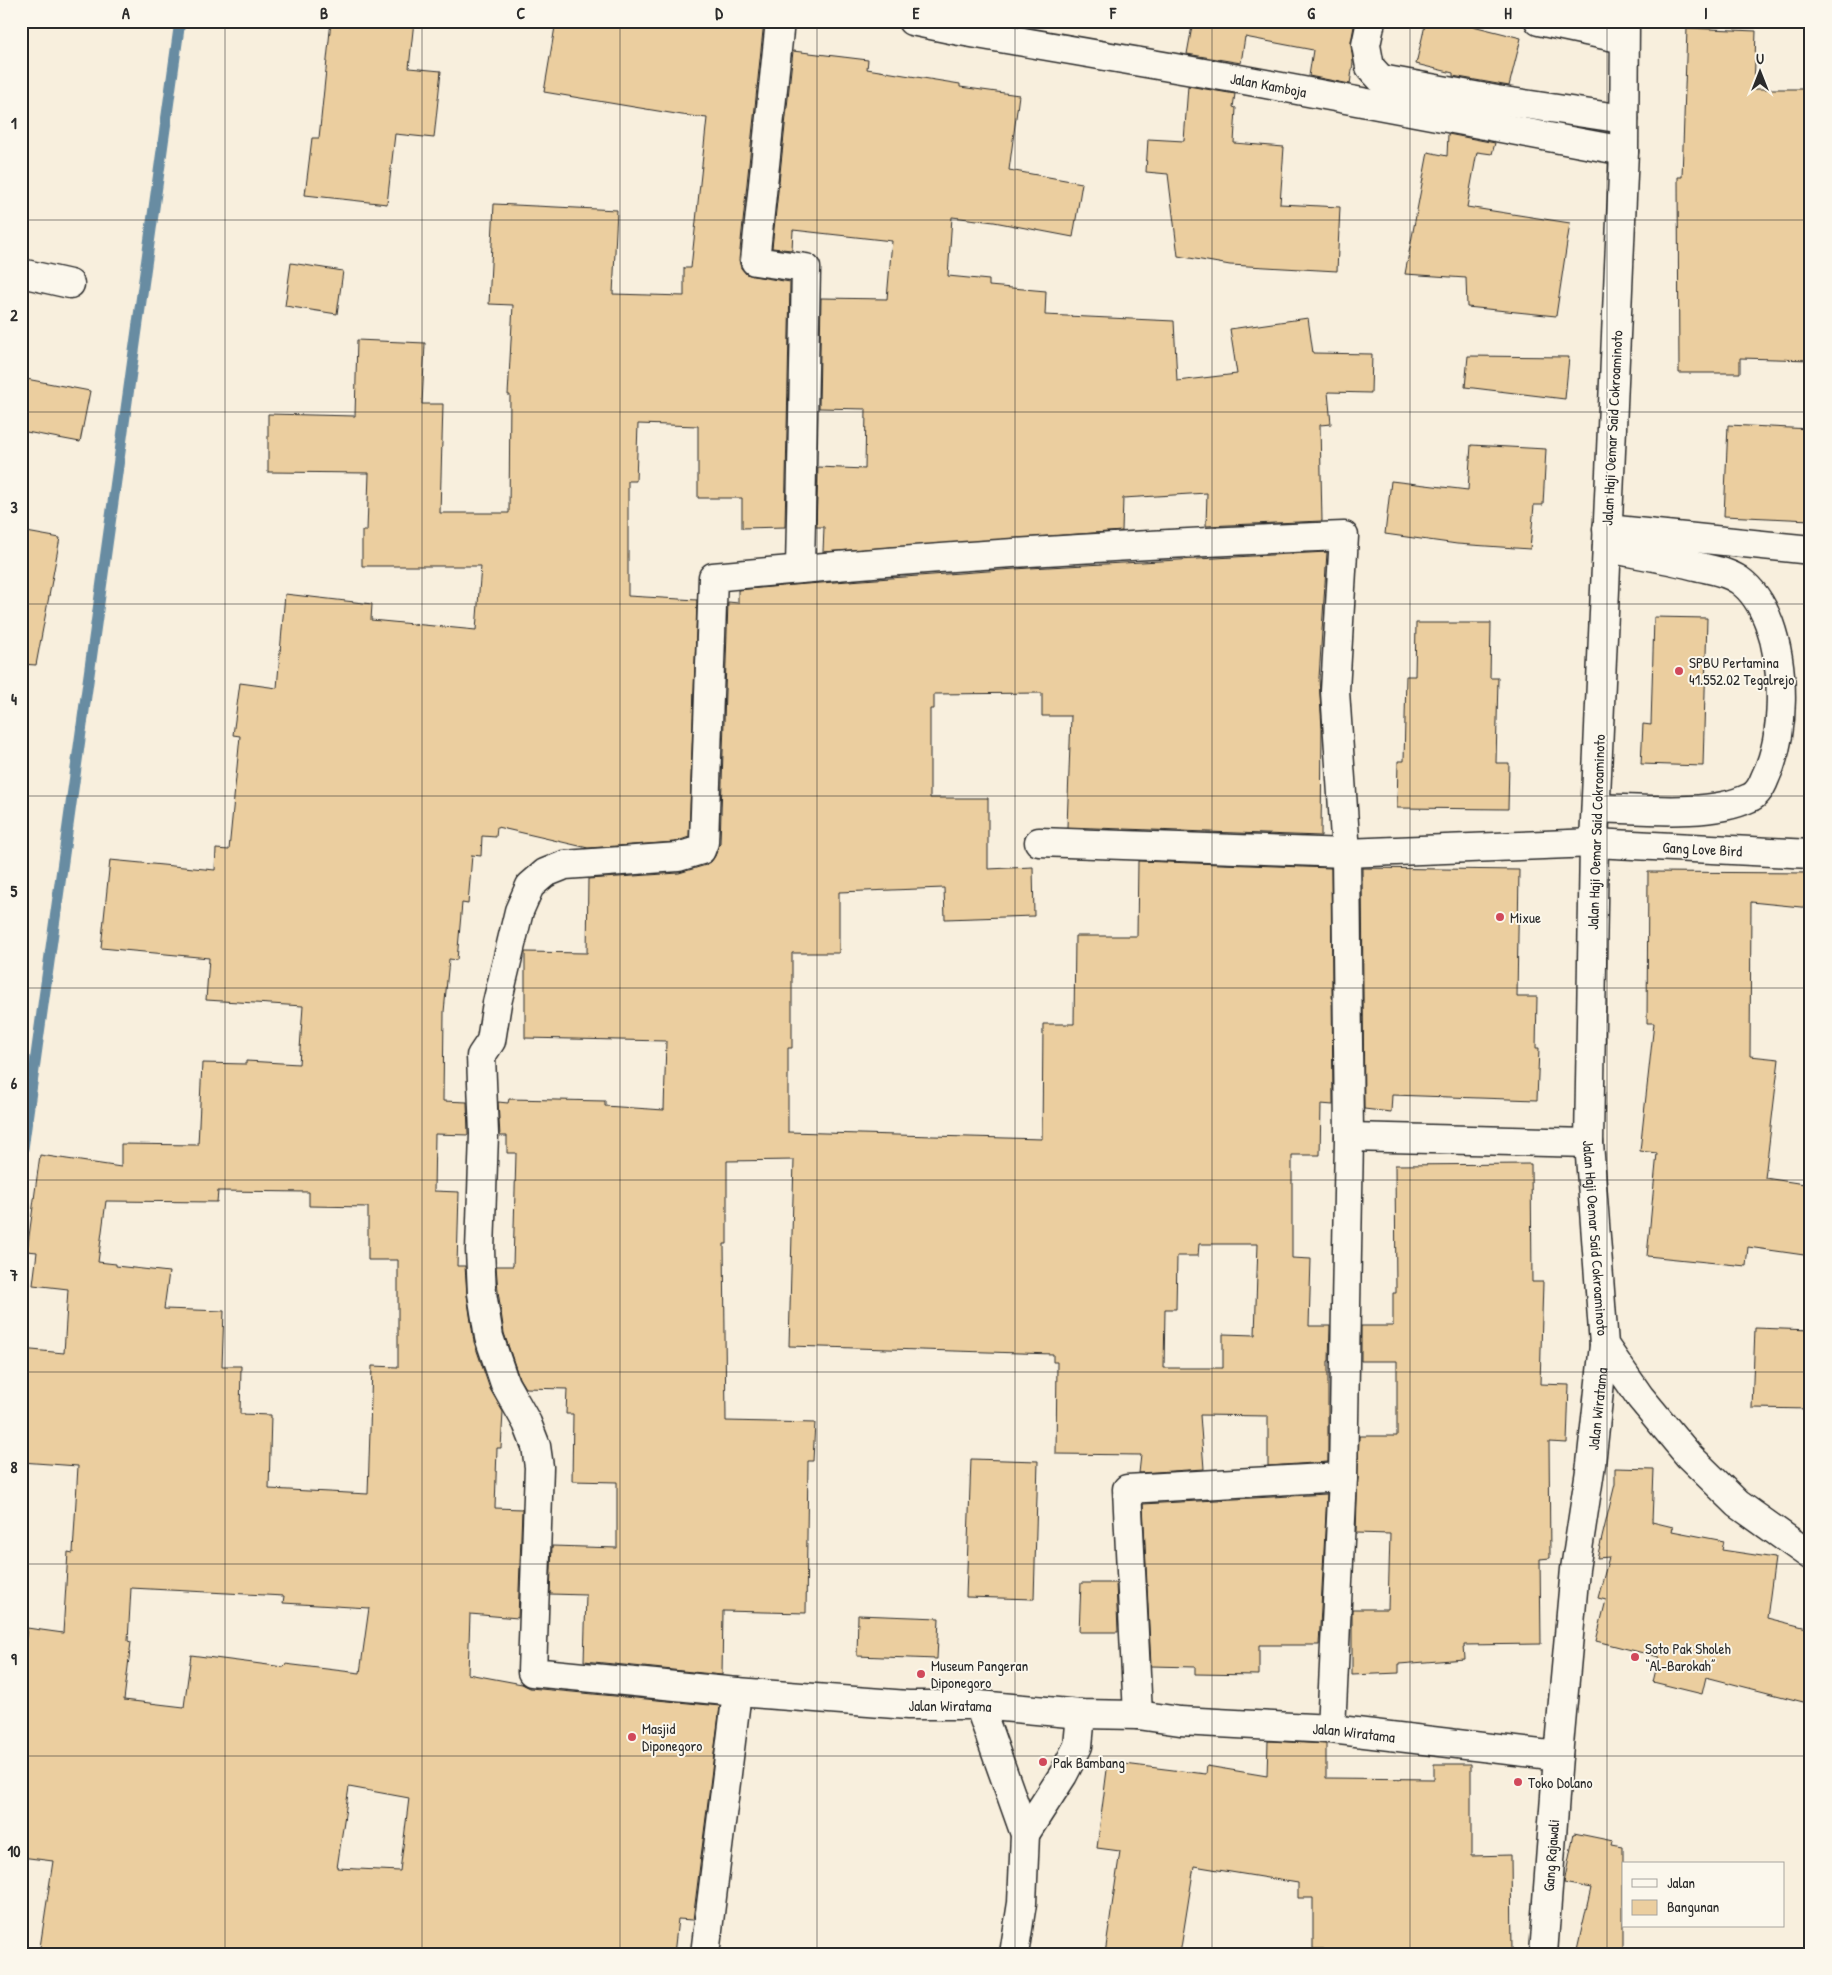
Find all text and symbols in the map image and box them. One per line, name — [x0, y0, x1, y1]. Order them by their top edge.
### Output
text: A — [122, 2, 130, 24]
text: B — [320, 2, 328, 24]
text: C — [517, 2, 526, 24]
text: D — [715, 2, 723, 24]
text: E — [912, 2, 920, 24]
text: F — [1109, 2, 1117, 24]
text: G — [1307, 2, 1315, 24]
text: H — [1504, 2, 1512, 24]
text: I — [1704, 2, 1708, 24]
north arrow — [1734, 48, 1784, 98]
text: U — [1756, 49, 1764, 68]
street label: Jalan Kamboja — [1229, 67, 1308, 102]
text: 1 — [11, 112, 17, 134]
text: 2 — [10, 304, 18, 326]
street label: Jalan Haji Oemar Said Cokroaminoto — [1596, 330, 1628, 526]
text: 3 — [10, 496, 18, 518]
place label: SPBU Pertamina 41.552.02 Tegalrejo — [1689, 652, 1794, 690]
marker: SPBU Pertamina 41.552.02 Tegalrejo — [1673, 665, 1685, 677]
text: 4 — [11, 688, 17, 710]
street label: Jalan Haji Oemar Said Cokroaminoto — [1582, 734, 1610, 930]
street label: Gang Love Bird — [1662, 836, 1743, 861]
text: 5 — [11, 880, 18, 902]
place label: Mixue — [1510, 907, 1541, 928]
marker: Mixue — [1494, 911, 1506, 923]
text: 6 — [11, 1072, 18, 1094]
street label: Jalan Haji Oemar Said Cokroaminoto — [1578, 1140, 1614, 1336]
text: 7 — [9, 1264, 18, 1286]
street label: Jalan Wiratama — [1582, 1366, 1612, 1451]
text: 8 — [11, 1456, 18, 1478]
place label: Soto Pak Sholeh “Al-Barokah” — [1645, 1638, 1731, 1676]
text: 9 — [11, 1648, 17, 1670]
marker: Soto Pak Sholeh “Al-Barokah” — [1629, 1651, 1641, 1663]
place label: Museum Pangeran Diponegoro — [931, 1655, 1028, 1693]
marker: Museum Pangeran Diponegoro — [915, 1668, 927, 1680]
street label: Jalan Wiratama — [909, 1694, 993, 1717]
place label: Masjid Diponegoro — [642, 1718, 702, 1756]
street label: Jalan Wiratama — [1312, 1718, 1397, 1747]
marker: Masjid Diponegoro — [626, 1731, 638, 1743]
place label: Pak Bambang — [1053, 1752, 1125, 1773]
marker: Pak Bambang — [1037, 1756, 1049, 1768]
place label: Toko Dolano — [1528, 1772, 1593, 1793]
marker: Toko Dolano — [1512, 1776, 1524, 1788]
street label: Gang Rajawali — [1537, 1818, 1564, 1892]
text: 10 — [8, 1840, 20, 1862]
legend — [1622, 1862, 1784, 1928]
text: Jalan — [1667, 1872, 1695, 1893]
text: Bangunan — [1667, 1896, 1720, 1917]

